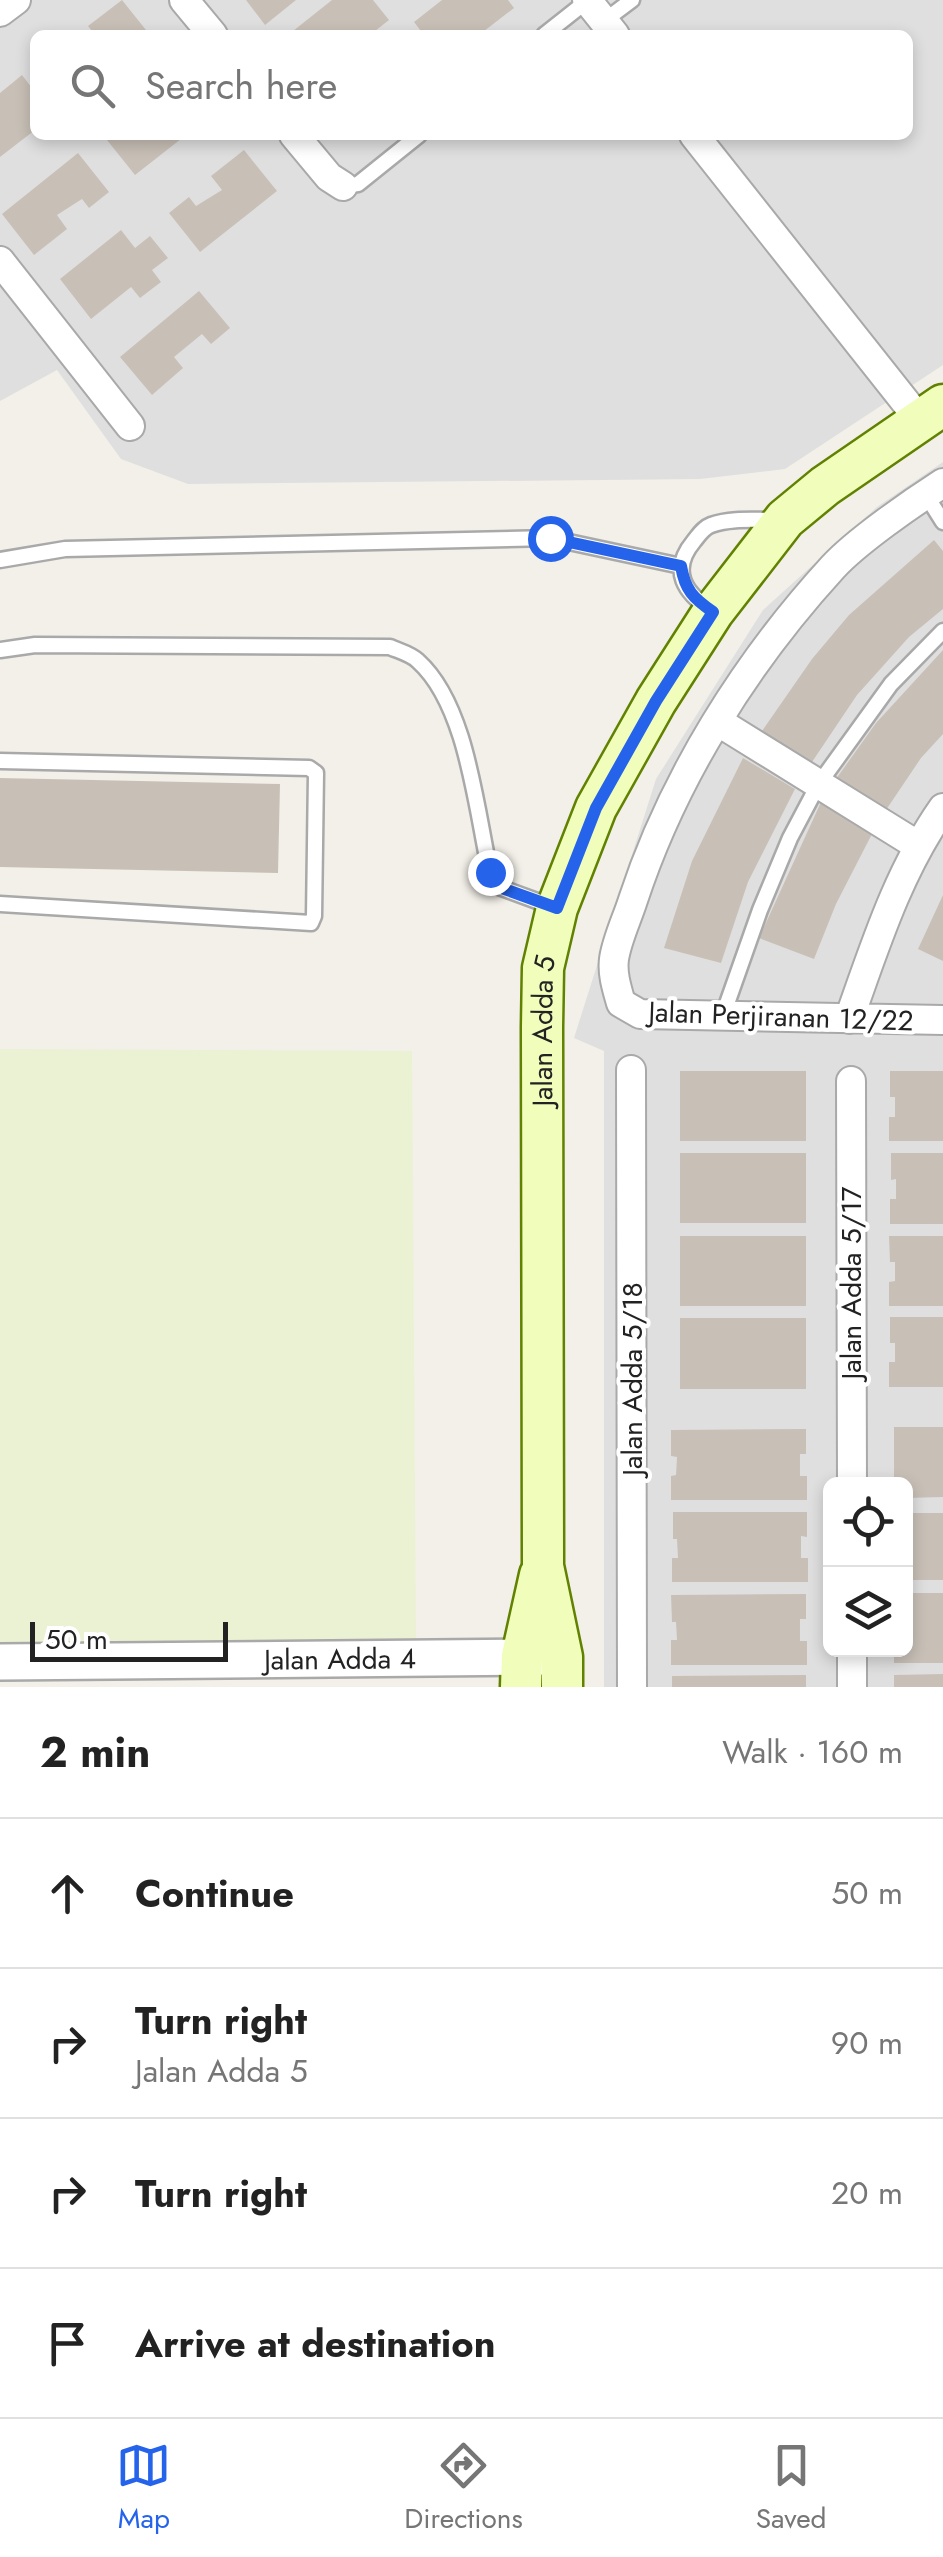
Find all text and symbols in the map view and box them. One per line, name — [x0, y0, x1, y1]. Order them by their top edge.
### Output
search box — [30, 30, 913, 140]
icon: search — [65, 58, 120, 113]
text: Search here — [145, 58, 337, 113]
route start — [528, 516, 574, 562]
route end — [468, 850, 514, 896]
street label: Jalan Adda 5 — [522, 951, 566, 1111]
street label: Jalan Perjiranan 12/22 — [644, 991, 914, 1042]
street label: Jalan Adda 5/17 — [831, 1186, 872, 1383]
street label: Jalan Adda 5/18 — [612, 1282, 653, 1480]
map controls — [823, 1477, 913, 1657]
button: locate — [823, 1477, 913, 1567]
button: layers — [823, 1567, 913, 1657]
scale bar — [30, 1617, 228, 1662]
text: 50 m — [45, 1619, 108, 1660]
street label: Jalan Adda 4 — [260, 1638, 416, 1681]
text: 2 min — [40, 1722, 150, 1783]
text: Walk · 160 m — [722, 1729, 903, 1775]
icon: ahead — [40, 1866, 95, 1921]
text: Continue — [135, 1866, 294, 1921]
text: 50 m — [831, 1870, 903, 1916]
text: Turn right — [135, 1993, 307, 2048]
icon: right — [40, 2016, 95, 2071]
text: 90 m — [831, 2020, 903, 2066]
text: Jalan Adda 5 — [135, 2048, 308, 2094]
icon: right — [40, 2166, 95, 2221]
text: Turn right — [135, 2166, 307, 2221]
text: 20 m — [831, 2170, 903, 2216]
icon: arrive — [40, 2316, 95, 2371]
text: Arrive at destination — [135, 2316, 496, 2371]
tab: Map — [116, 2438, 171, 2539]
tab: Directions — [404, 2438, 523, 2539]
tab: Saved — [756, 2438, 827, 2539]

